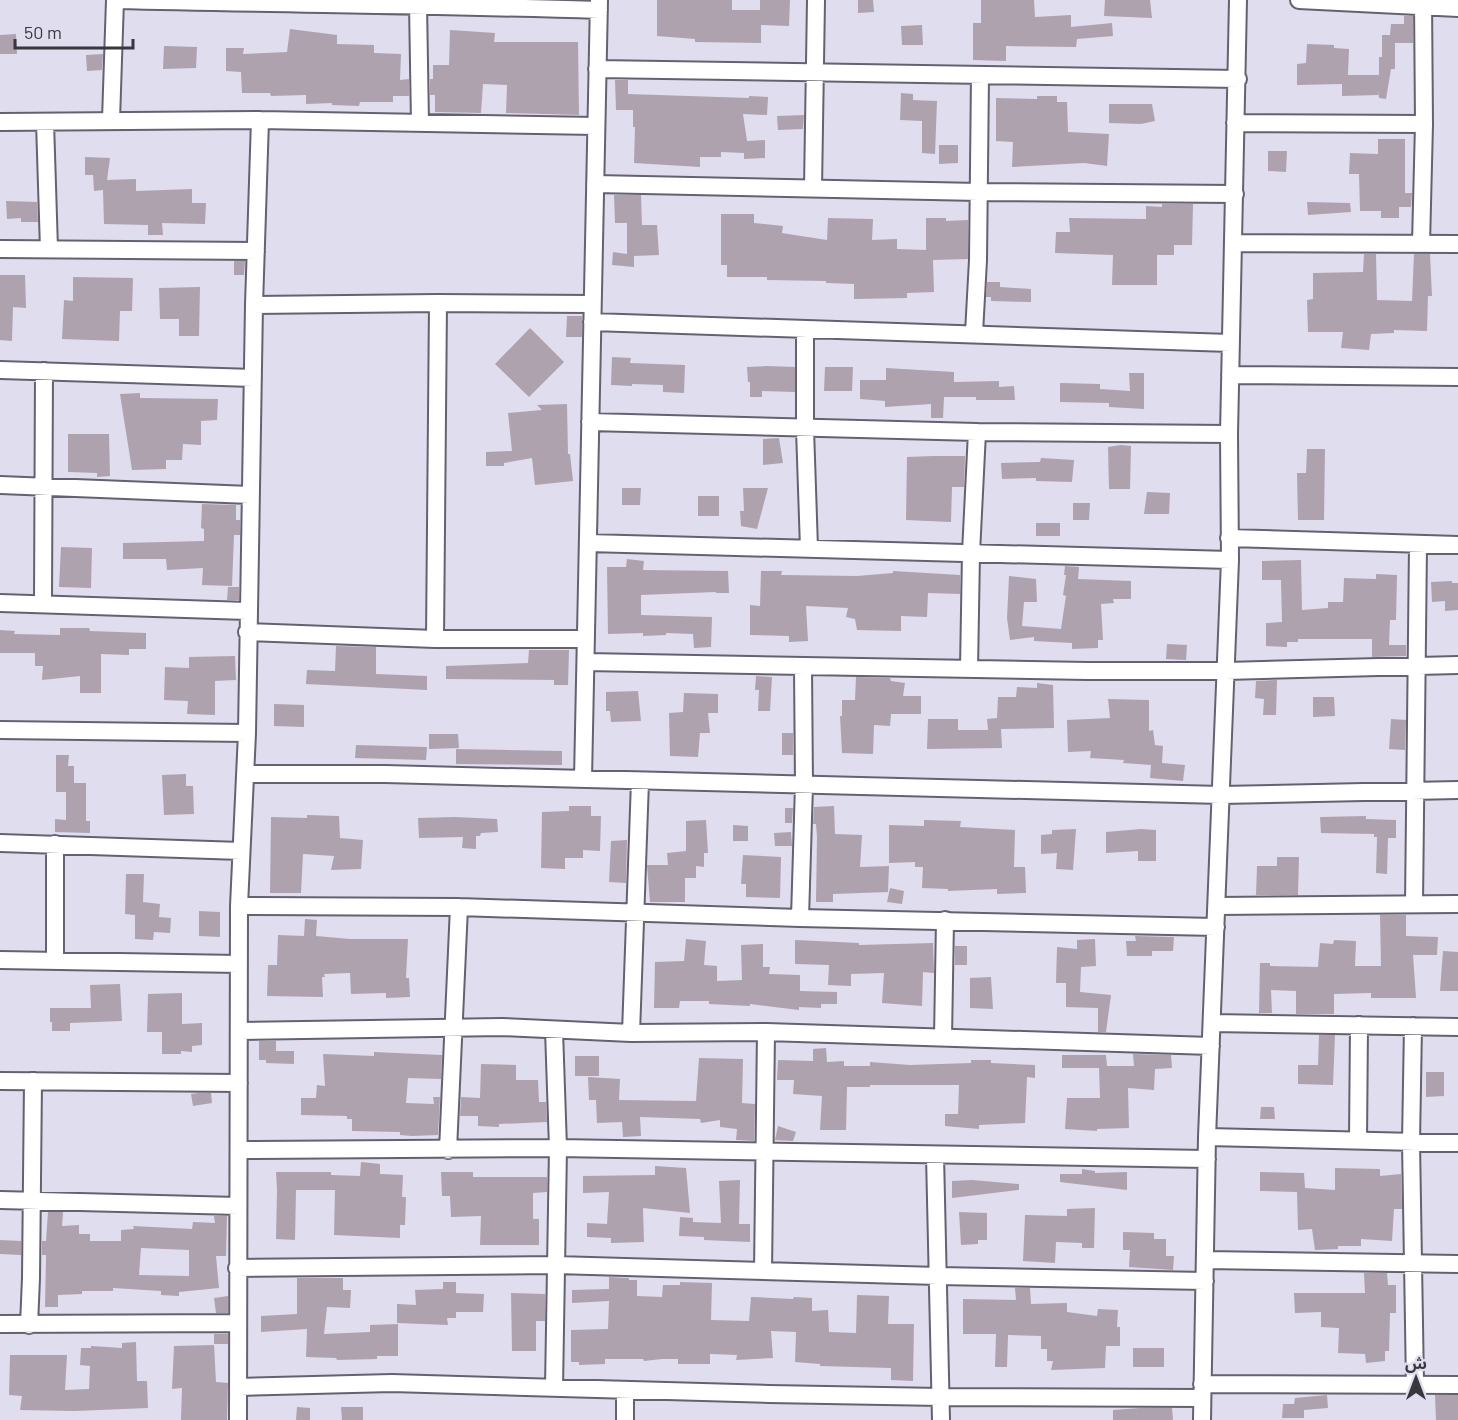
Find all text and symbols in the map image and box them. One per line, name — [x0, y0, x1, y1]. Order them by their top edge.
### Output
scale bar — [15, 12, 134, 50]
text: 50 m — [24, 21, 62, 43]
north arrow — [1386, 1348, 1446, 1408]
text: ش — [1405, 1353, 1427, 1373]

